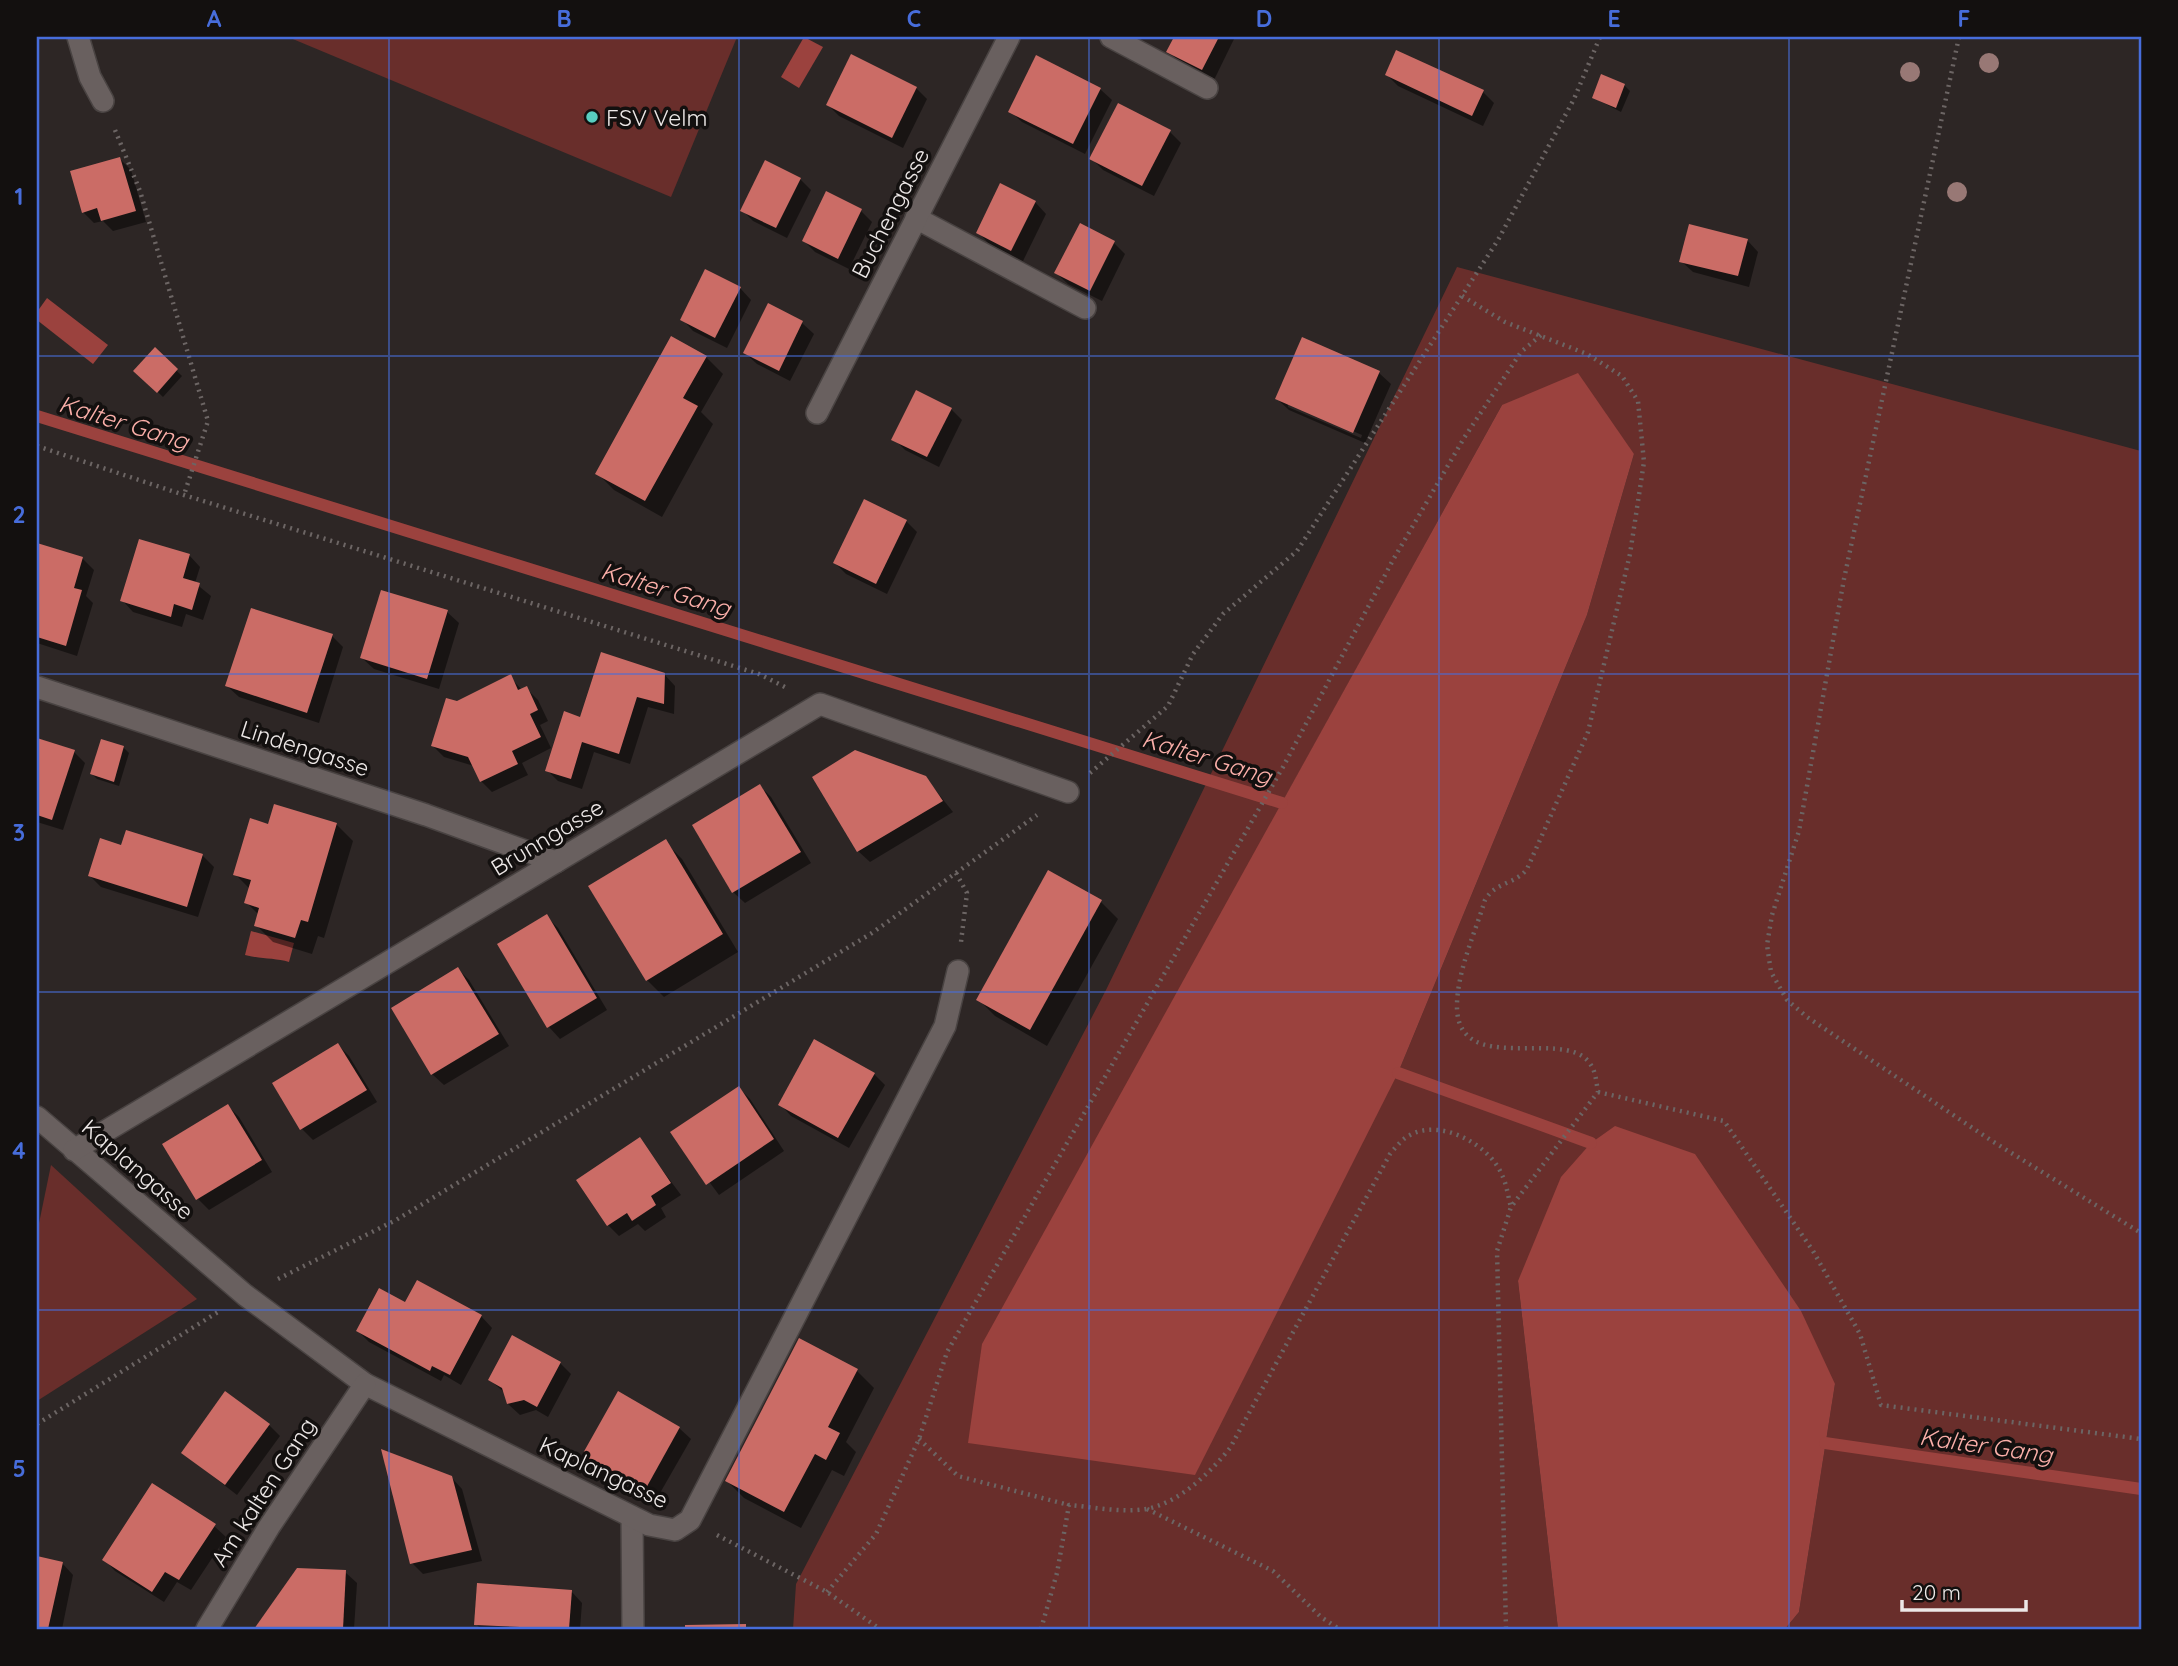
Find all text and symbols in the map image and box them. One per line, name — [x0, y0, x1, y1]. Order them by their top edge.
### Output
text: A — [207, 4, 222, 33]
text: B — [556, 4, 572, 33]
text: C — [907, 4, 921, 33]
text: D — [1256, 4, 1272, 33]
text: E — [1607, 4, 1621, 33]
text: F — [1958, 4, 1970, 33]
place label: FSV Velm — [606, 103, 707, 132]
marker: FSV Velm — [584, 109, 600, 125]
street label: Buchengasse — [845, 143, 935, 283]
text: 1 — [15, 182, 23, 211]
water label: Kalter Gang — [56, 388, 194, 457]
text: 2 — [12, 500, 26, 529]
water label: Kalter Gang — [598, 555, 736, 624]
street label: Lindengasse — [237, 714, 373, 782]
water label: Kalter Gang — [1139, 723, 1277, 792]
street label: Brunngasse — [485, 792, 609, 882]
text: 3 — [13, 818, 25, 847]
street label: Kaplangasse — [76, 1113, 200, 1225]
text: 4 — [12, 1136, 26, 1165]
street label: Am kalten Gang — [204, 1412, 322, 1572]
water label: Kalter Gang — [1918, 1421, 2056, 1469]
street label: Kaplangasse — [535, 1430, 673, 1514]
text: 5 — [12, 1454, 26, 1483]
scale bar — [1902, 1568, 2026, 1612]
text: 20 m — [1912, 1579, 1961, 1605]

